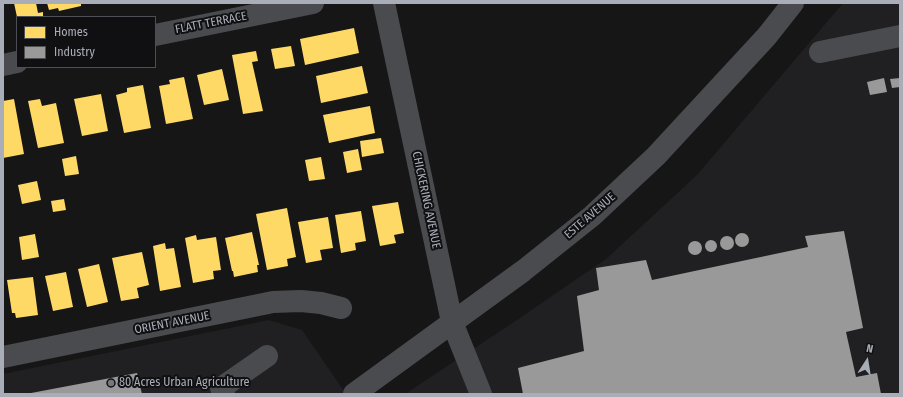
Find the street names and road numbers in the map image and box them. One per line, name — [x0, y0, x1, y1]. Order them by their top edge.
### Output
street label: FLATT TERRACE — [174, 9, 248, 37]
street label: CHICKERING AVENUE — [409, 150, 443, 250]
street label: ESTE AVENUE — [561, 190, 619, 242]
street label: ORIENT AVENUE — [133, 309, 211, 337]

